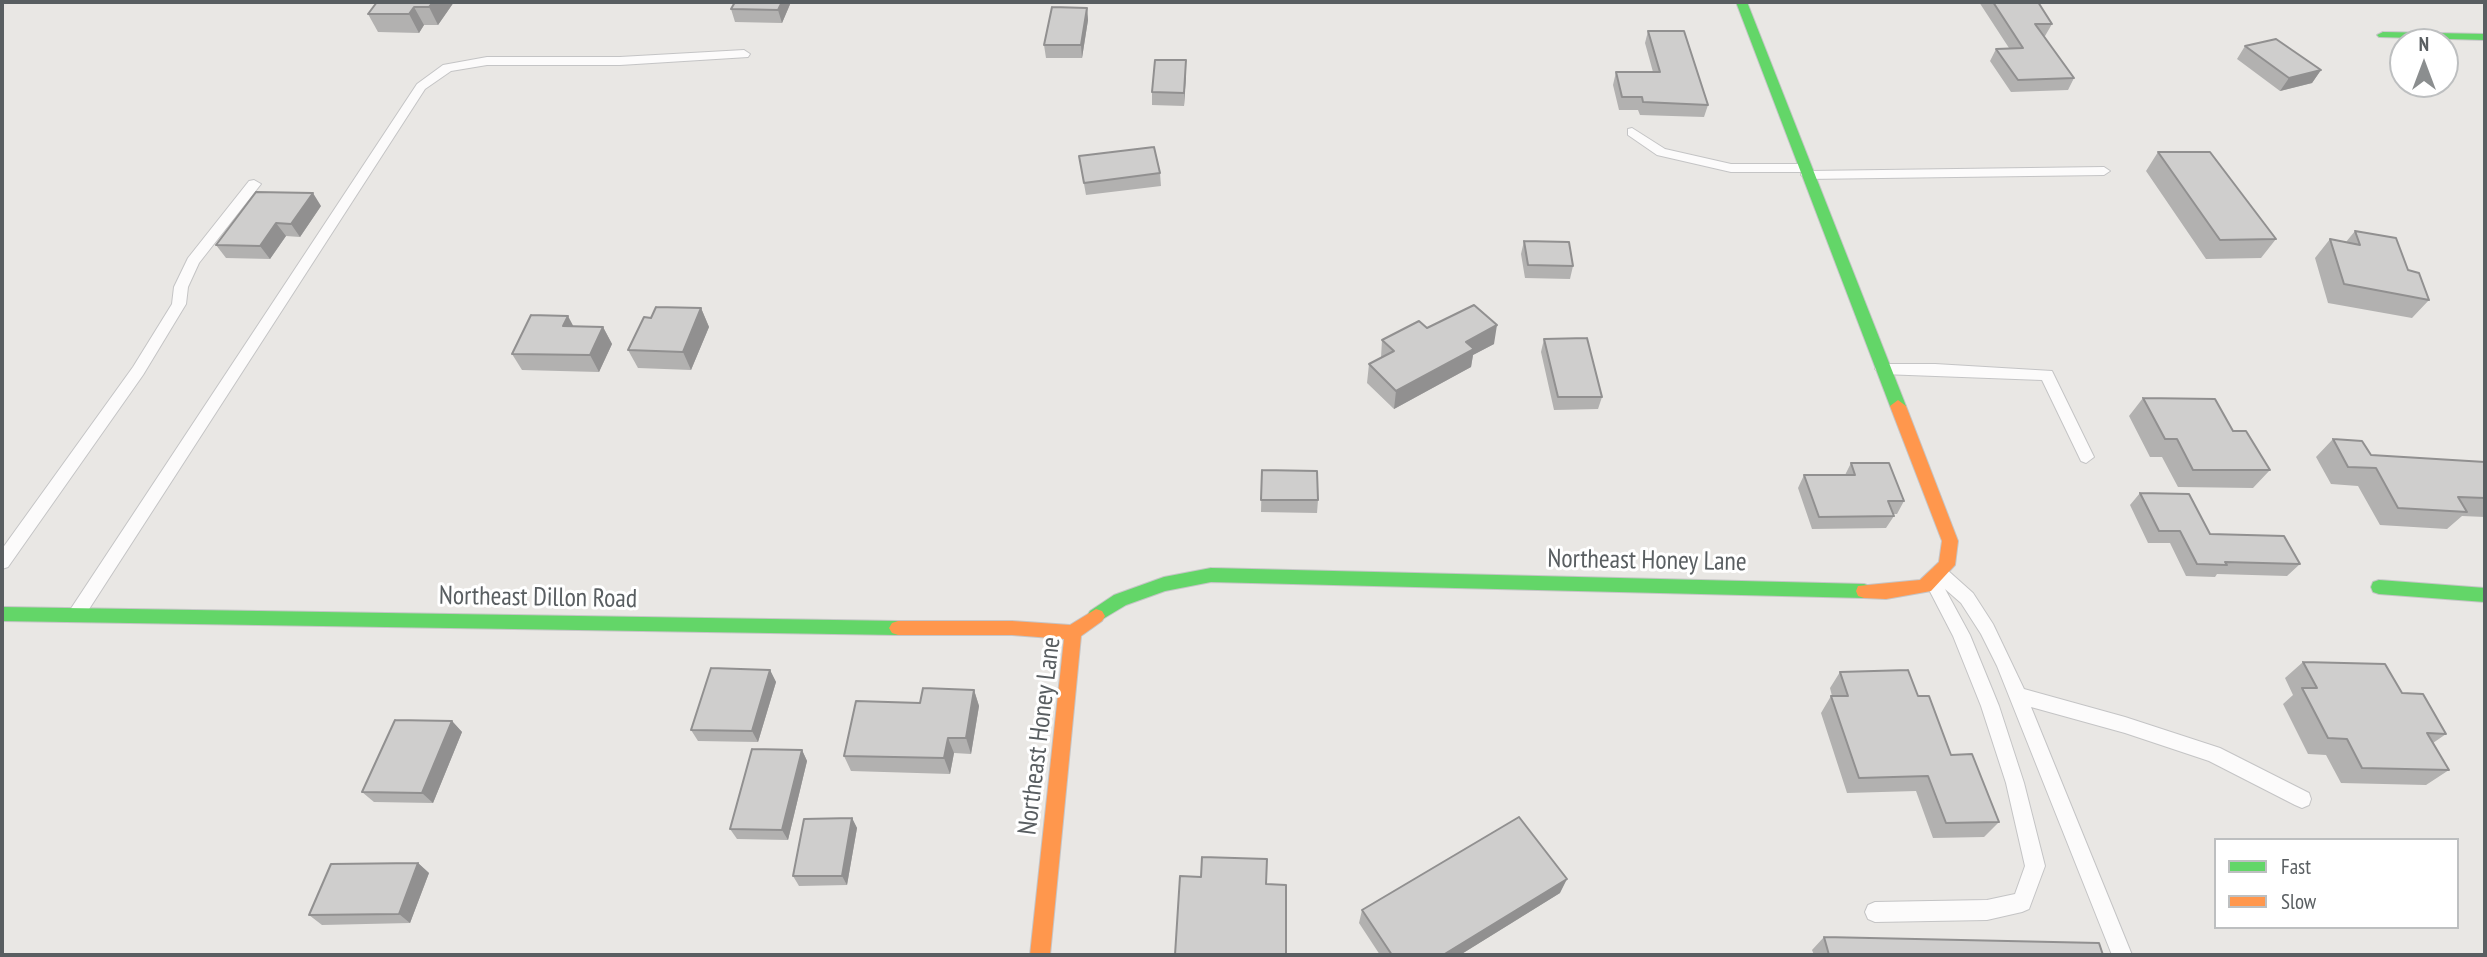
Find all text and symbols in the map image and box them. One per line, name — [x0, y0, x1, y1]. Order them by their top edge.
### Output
north arrow — [2389, 28, 2459, 98]
text: N — [2419, 32, 2429, 56]
street label: Northeast Honey Lane — [1547, 544, 1747, 578]
street label: Northeast Dillon Road — [439, 581, 637, 615]
street label: Northeast Honey Lane — [1012, 635, 1068, 837]
legend — [2214, 838, 2459, 929]
text: Fast — [2281, 853, 2311, 880]
text: Slow — [2281, 888, 2316, 915]

